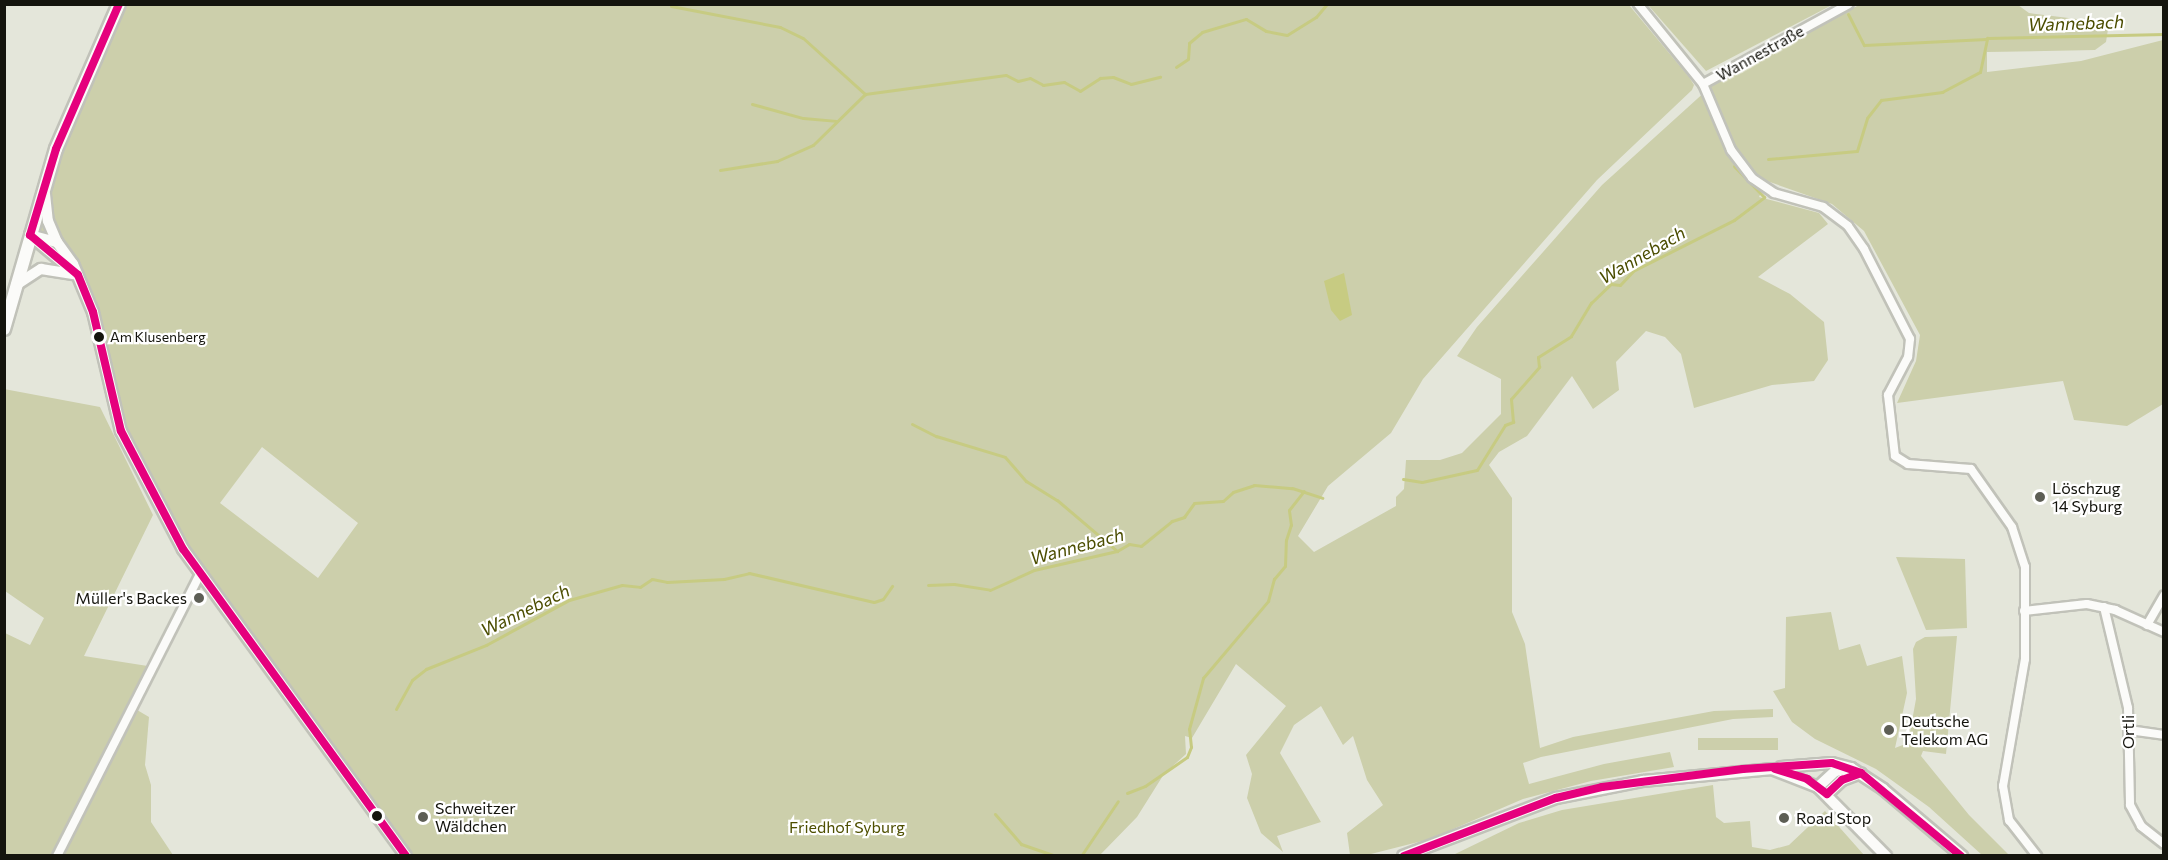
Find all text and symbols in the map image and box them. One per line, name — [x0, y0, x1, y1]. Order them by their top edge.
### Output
water label: Wannebach — [2028, 11, 2124, 35]
street label: Wannestraße — [1713, 21, 1807, 85]
water label: Wannebach — [1595, 222, 1689, 288]
place label: Am Klusenberg — [110, 329, 206, 345]
marker: Am Klusenberg — [93, 331, 105, 343]
place label: Löschzug 14 Syburg — [2052, 478, 2122, 516]
marker: Löschzug 14 Syburg — [2033, 490, 2047, 504]
water label: Wannebach — [1028, 523, 1126, 569]
water label: Wannebach — [477, 579, 573, 641]
place label: Müller's Backes — [76, 588, 187, 608]
marker: Müller's Backes — [192, 591, 206, 605]
place label: Deutsche Telekom AG — [1901, 711, 1988, 749]
street label: Ortli — [2118, 715, 2138, 749]
marker: Deutsche Telekom AG — [1882, 723, 1896, 737]
place label: Schweitzer Wäldchen — [435, 798, 516, 836]
place label: Road Stop — [1796, 808, 1871, 828]
unlabelled marker — [371, 810, 383, 822]
marker: Schweitzer Wäldchen — [416, 810, 430, 824]
marker: Road Stop — [1777, 811, 1791, 825]
park label: Friedhof Syburg — [789, 817, 905, 837]

